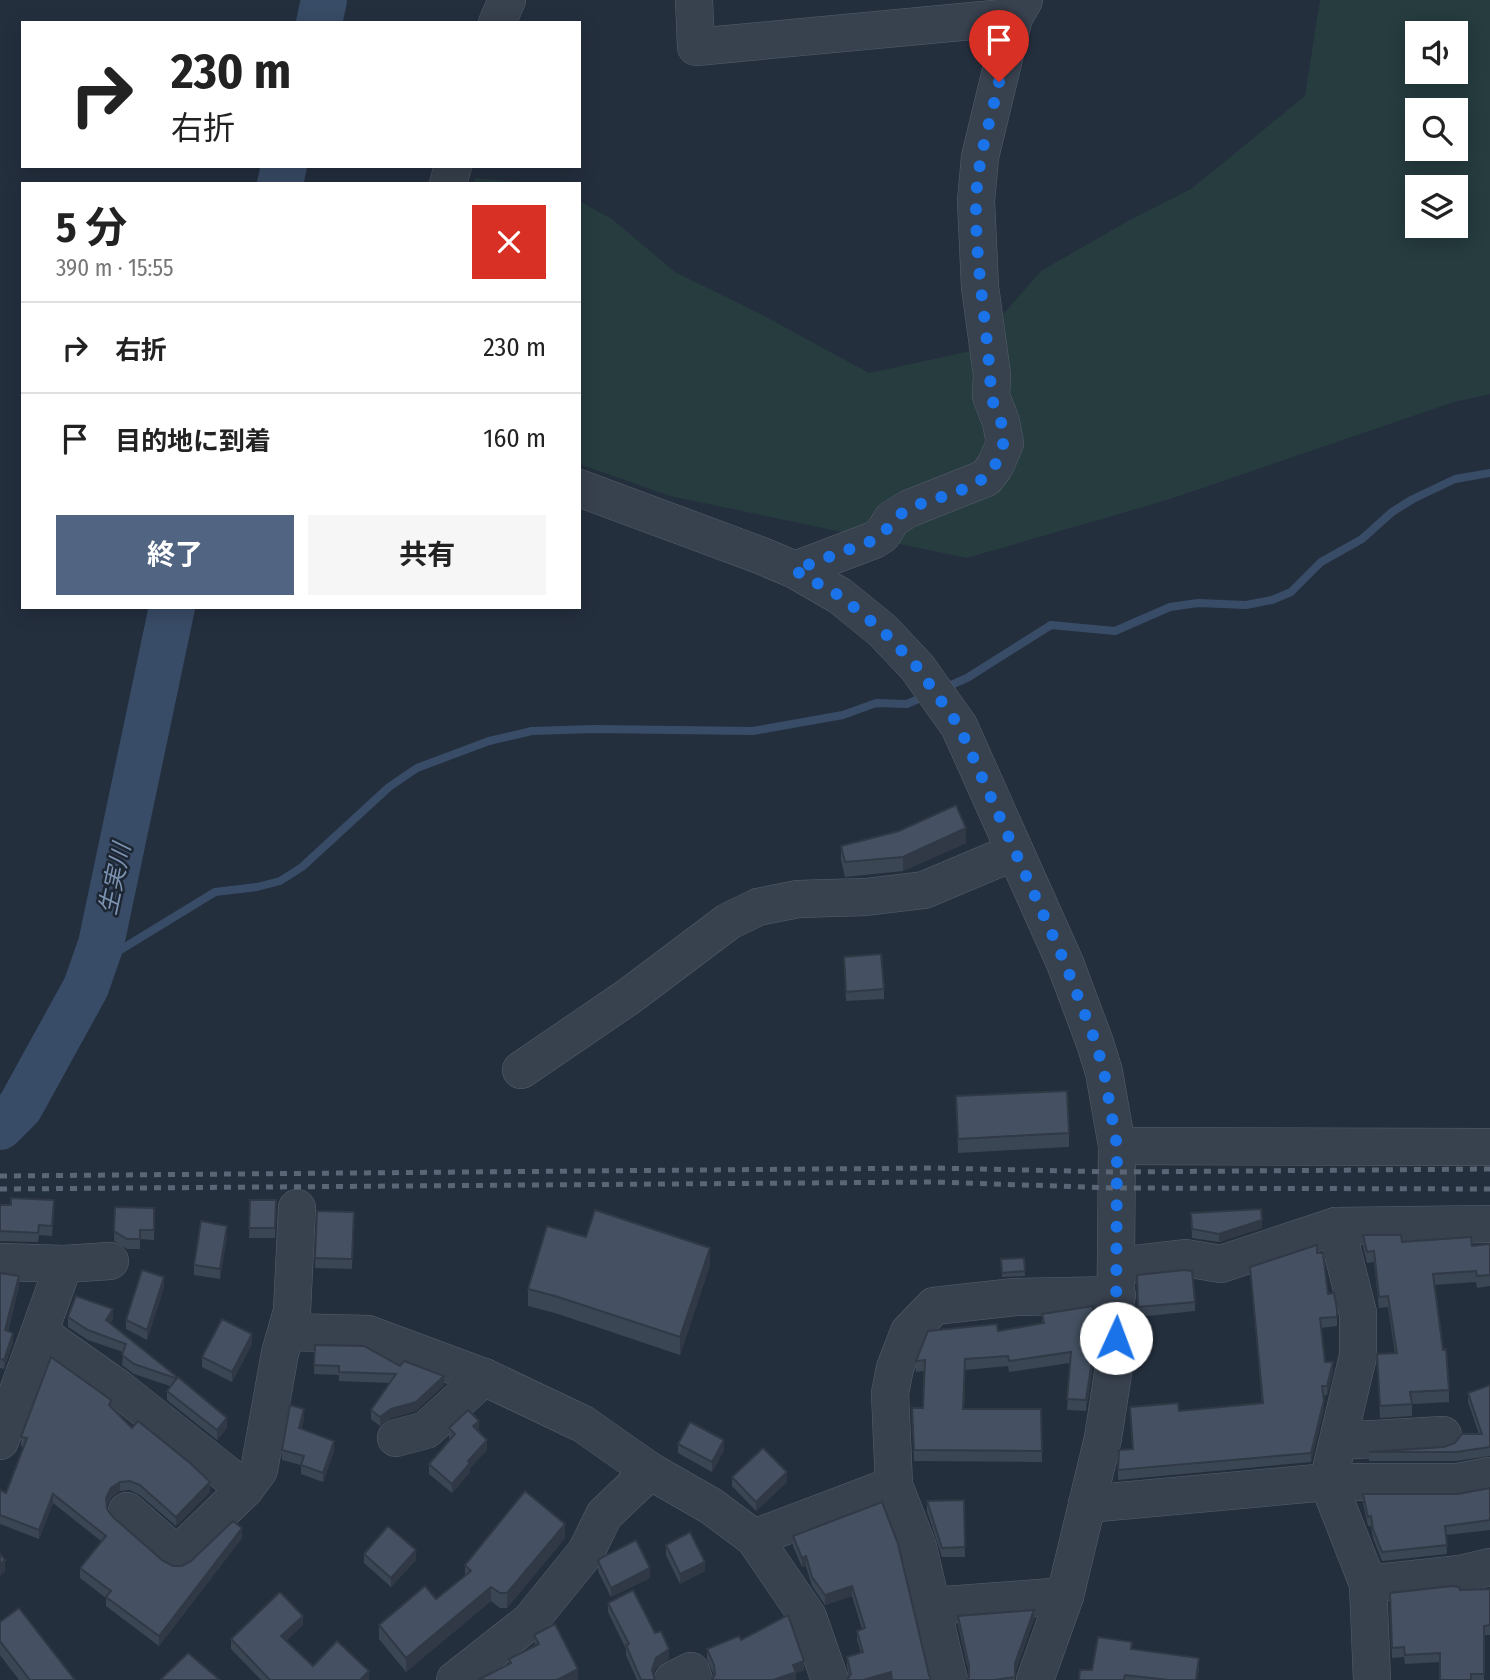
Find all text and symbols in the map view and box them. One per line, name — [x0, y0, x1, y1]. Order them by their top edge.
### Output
pin — [969, 10, 1029, 82]
icon: arrive — [980, 21, 1018, 59]
map controls — [1405, 21, 1468, 238]
button: sound — [1405, 21, 1468, 84]
text: 230 m — [171, 42, 291, 101]
icon: right — [56, 49, 147, 140]
button: search — [1405, 98, 1468, 161]
text: 右折 — [171, 109, 235, 147]
button: layers — [1405, 175, 1468, 238]
text: 5 分 — [56, 203, 127, 253]
button: close — [472, 205, 546, 279]
text: 390 m · 15:55 — [56, 254, 174, 282]
icon: right — [56, 329, 94, 367]
text: 230 m — [483, 332, 546, 363]
text: 右折 — [115, 335, 167, 366]
icon: arrive — [56, 420, 94, 458]
text: 160 m — [483, 423, 546, 454]
text: 目的地に到着 — [115, 426, 271, 457]
button: 終了 — [56, 515, 294, 595]
button: 共有 — [308, 515, 546, 595]
water label: 生実川 — [94, 838, 137, 917]
position arrow — [1079, 1301, 1153, 1375]

